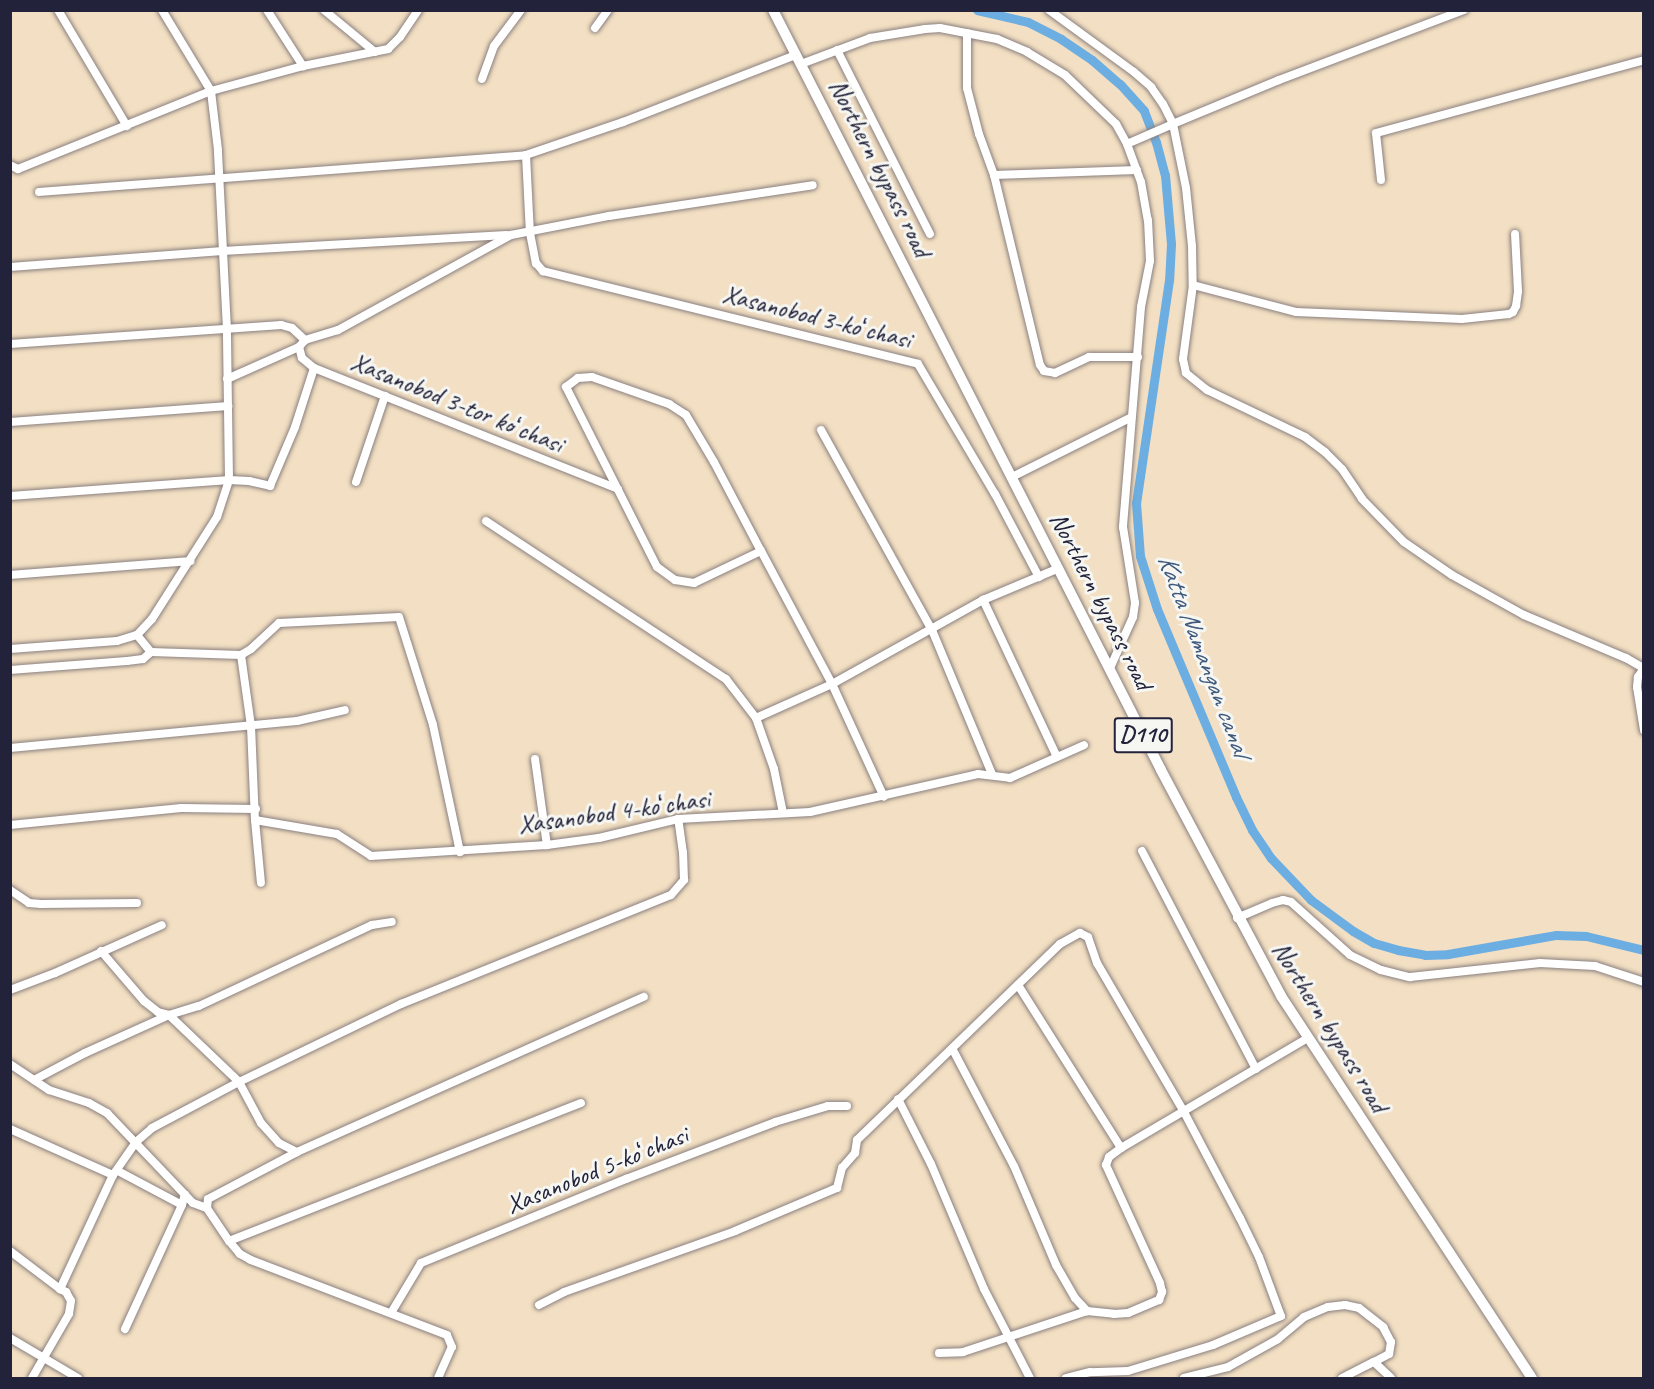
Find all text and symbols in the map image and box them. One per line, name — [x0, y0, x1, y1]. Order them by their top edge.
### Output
street label: Northern bypass road — [822, 74, 938, 262]
street label: Xasanobod 3-koʻchasi — [720, 278, 914, 356]
street label: Xasanobod 3-tor koʻchasi — [346, 346, 568, 460]
street label: Northern bypass road — [1043, 507, 1159, 695]
water label: Katta Namangan canal — [1151, 549, 1257, 761]
road number: D110 — [1113, 714, 1173, 756]
street label: Xasanobod 4-koʻchasi — [516, 783, 712, 841]
street label: Northern bypass road — [1265, 936, 1395, 1118]
street label: Xasanobod 5-koʻchasi — [502, 1119, 692, 1221]

